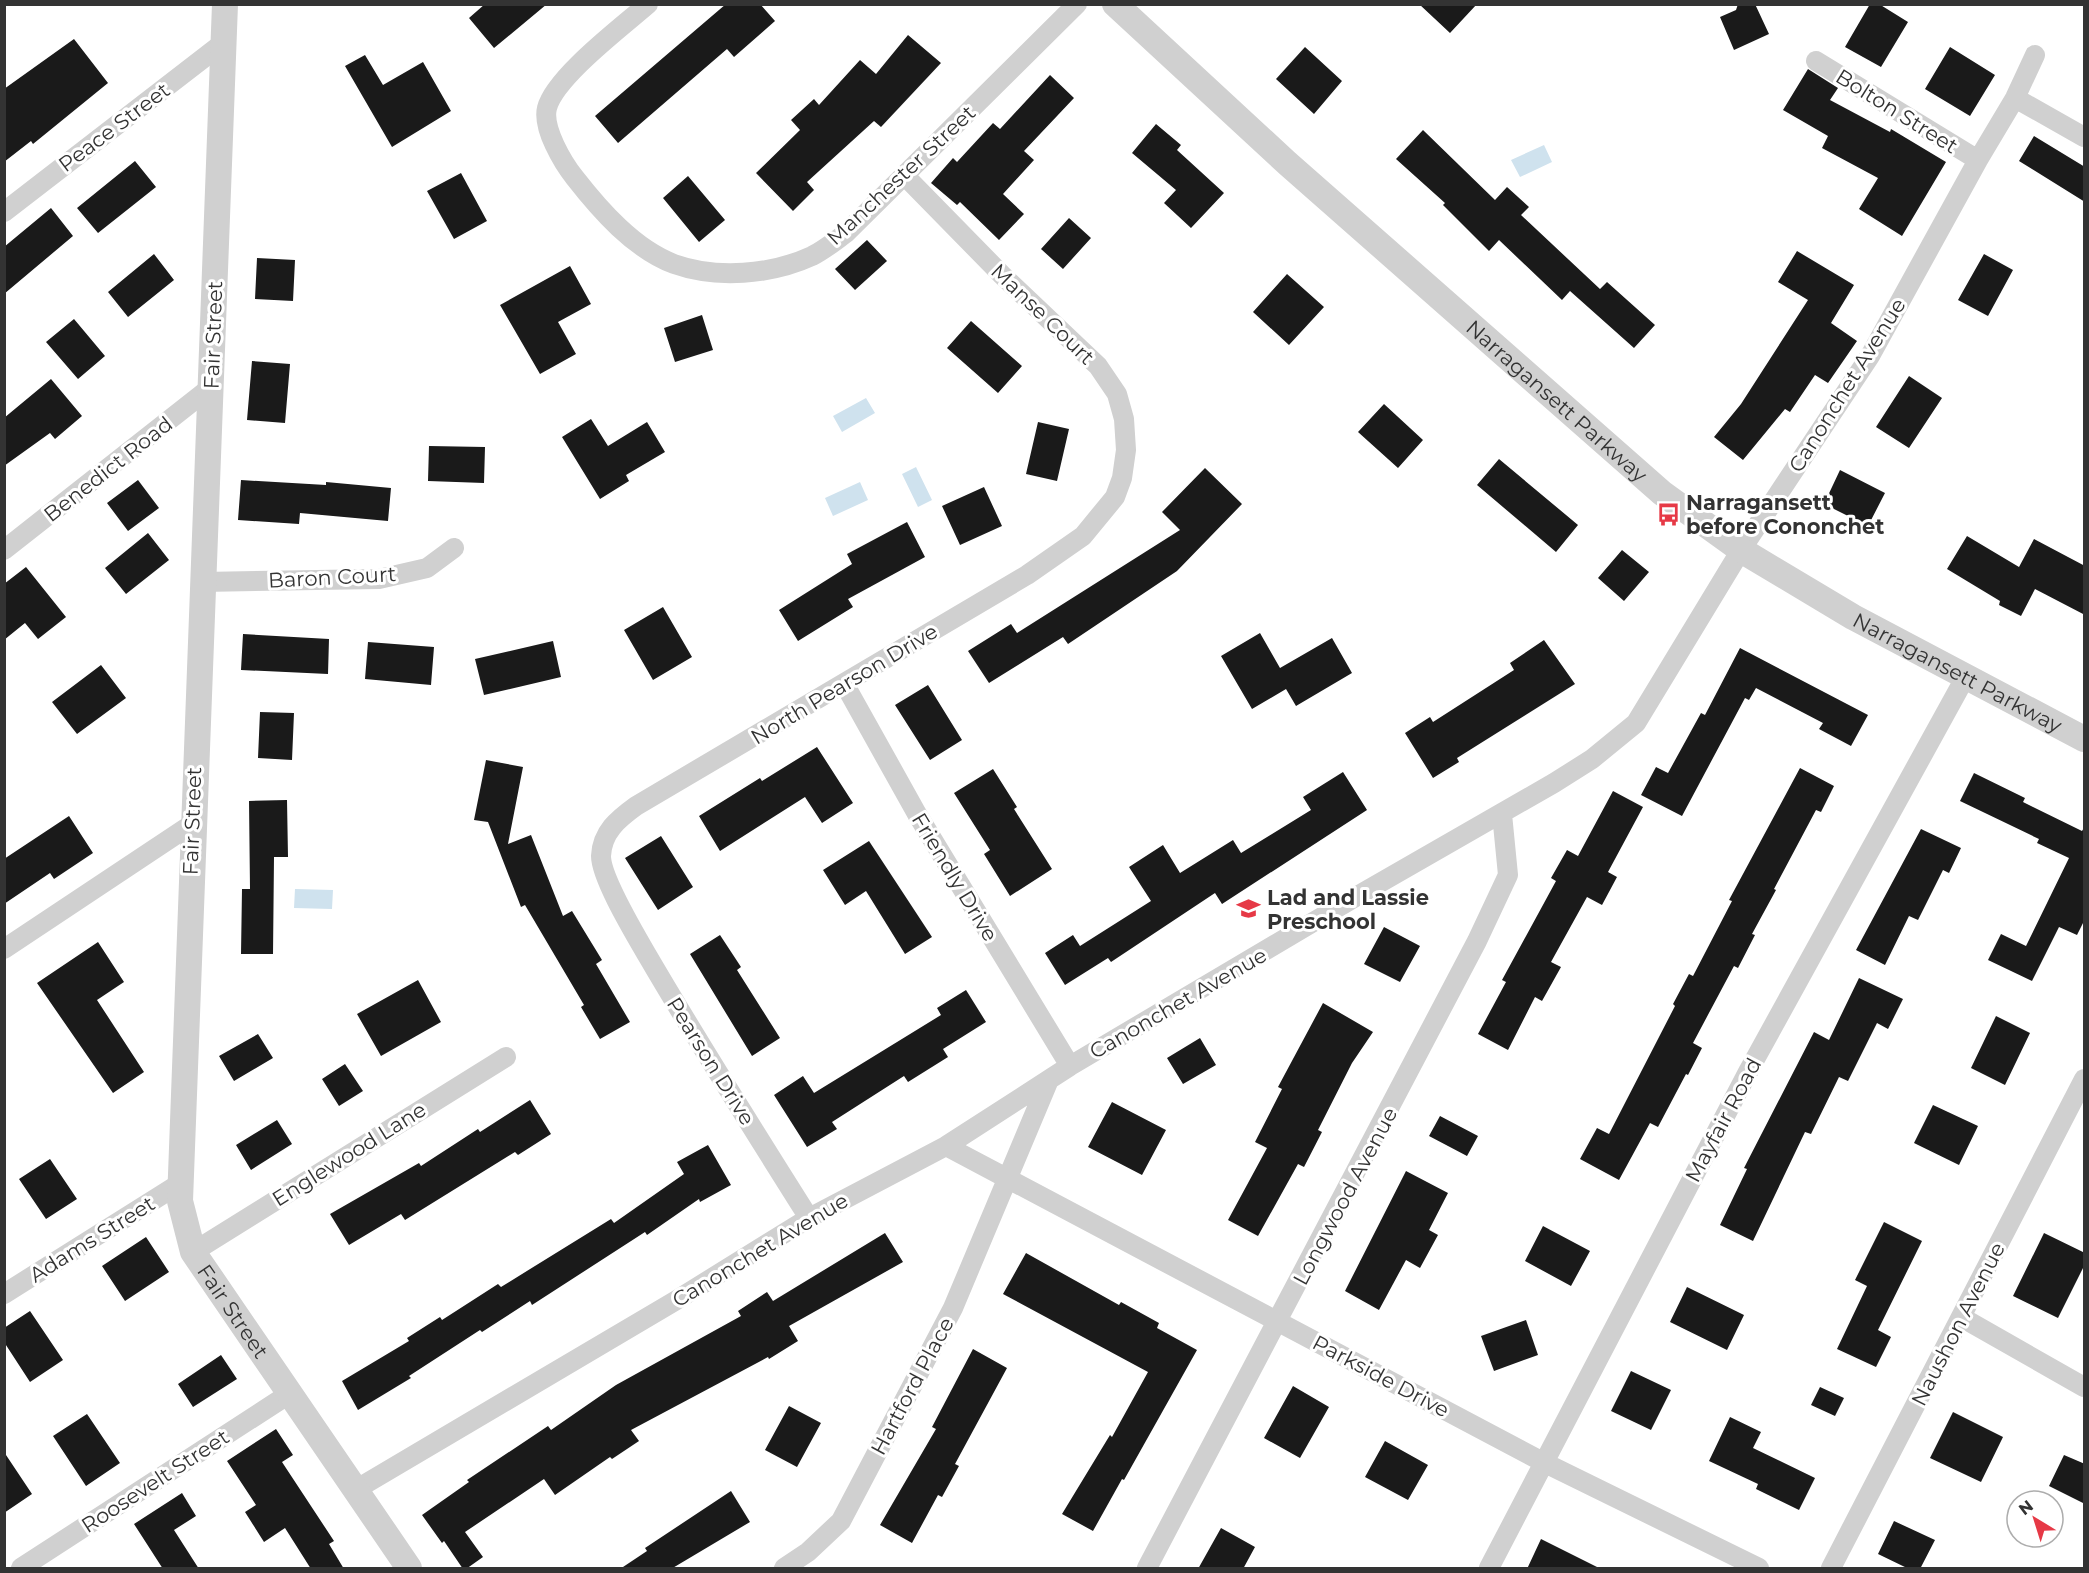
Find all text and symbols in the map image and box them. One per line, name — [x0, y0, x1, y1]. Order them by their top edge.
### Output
street label: Bolton Street — [1831, 64, 1963, 158]
street label: Peace Street — [53, 77, 175, 177]
street label: Manchester Street — [822, 100, 980, 250]
street label: Manse Court — [986, 258, 1100, 370]
street label: Fair Street — [199, 280, 227, 390]
street label: Canonchet Avenue — [1783, 293, 1911, 477]
street label: Narragansett Parkway — [1461, 314, 1653, 487]
street label: Benedict Road — [39, 411, 177, 527]
place label: Narragansett before Cononchet — [1686, 490, 1884, 539]
bus stop icon: Narragansett before Cononchet — [1655, 501, 1681, 527]
street label: Baron Court — [267, 561, 397, 593]
street label: Narragansett Parkway — [1849, 607, 2067, 738]
street label: North Pearson Drive — [746, 618, 942, 750]
street label: Fair Street — [178, 766, 206, 876]
street label: Friendly Drive — [907, 808, 1003, 946]
place label: Lad and Lassie Preschool — [1267, 885, 1429, 934]
school or university icon: Lad and Lassie Preschool — [1236, 896, 1262, 922]
street label: Canonchet Avenue — [1085, 942, 1271, 1064]
street label: Pearson Drive — [662, 992, 760, 1130]
street label: Mayfair Road — [1680, 1054, 1766, 1186]
street label: Englewood Lane — [267, 1097, 431, 1211]
street label: Longwood Avenue — [1288, 1103, 1402, 1289]
street label: Canonchet Avenue — [668, 1188, 852, 1312]
street label: Adams Street — [25, 1190, 159, 1288]
street label: Naushon Avenue — [1906, 1238, 2010, 1410]
street label: Fair Street — [192, 1259, 274, 1363]
street label: Hartford Place — [865, 1313, 959, 1459]
street label: Parkside Drive — [1308, 1330, 1454, 1422]
street label: Roosevelt Street — [76, 1424, 234, 1538]
north arrow — [2005, 1489, 2065, 1549]
text: N — [2015, 1496, 2037, 1519]

